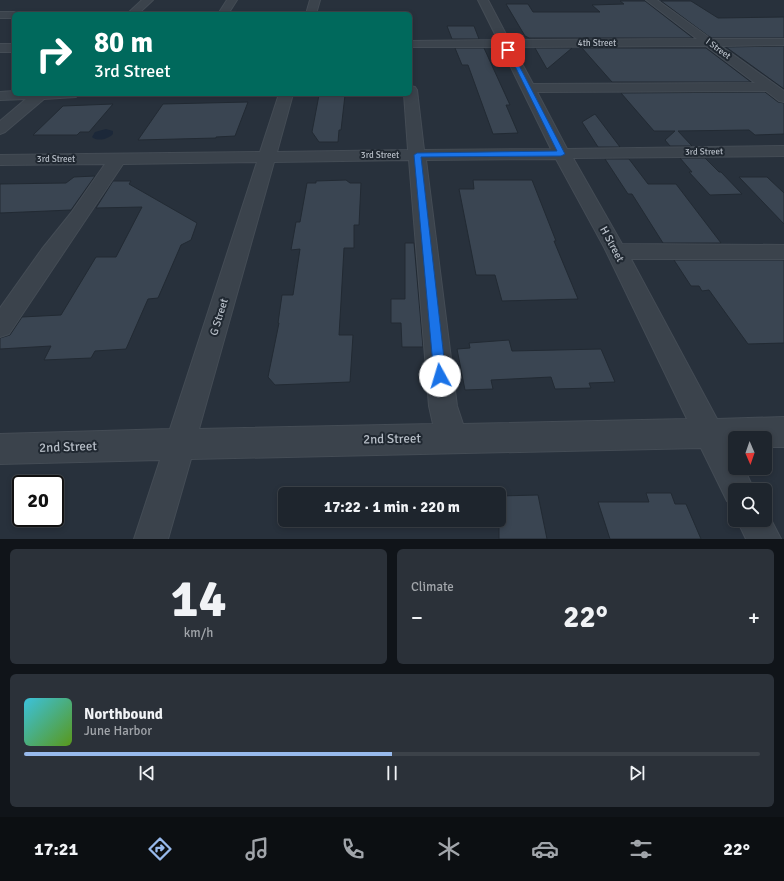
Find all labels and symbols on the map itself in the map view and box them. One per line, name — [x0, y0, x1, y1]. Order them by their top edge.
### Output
pin — [491, 33, 525, 67]
street label: I Street — [703, 36, 733, 62]
street label: 4th Street — [578, 38, 616, 49]
street label: 3rd Street — [685, 146, 723, 158]
street label: 3rd Street — [361, 150, 399, 161]
street label: 3rd Street — [37, 154, 75, 165]
street label: H Street — [597, 224, 627, 264]
street label: G Street — [207, 297, 231, 337]
position arrow — [419, 355, 461, 397]
street label: 2nd Street — [363, 430, 421, 448]
north arrow — [728, 431, 772, 475]
street label: 2nd Street — [39, 438, 98, 456]
speed limit sign: 20 — [12, 475, 64, 527]

